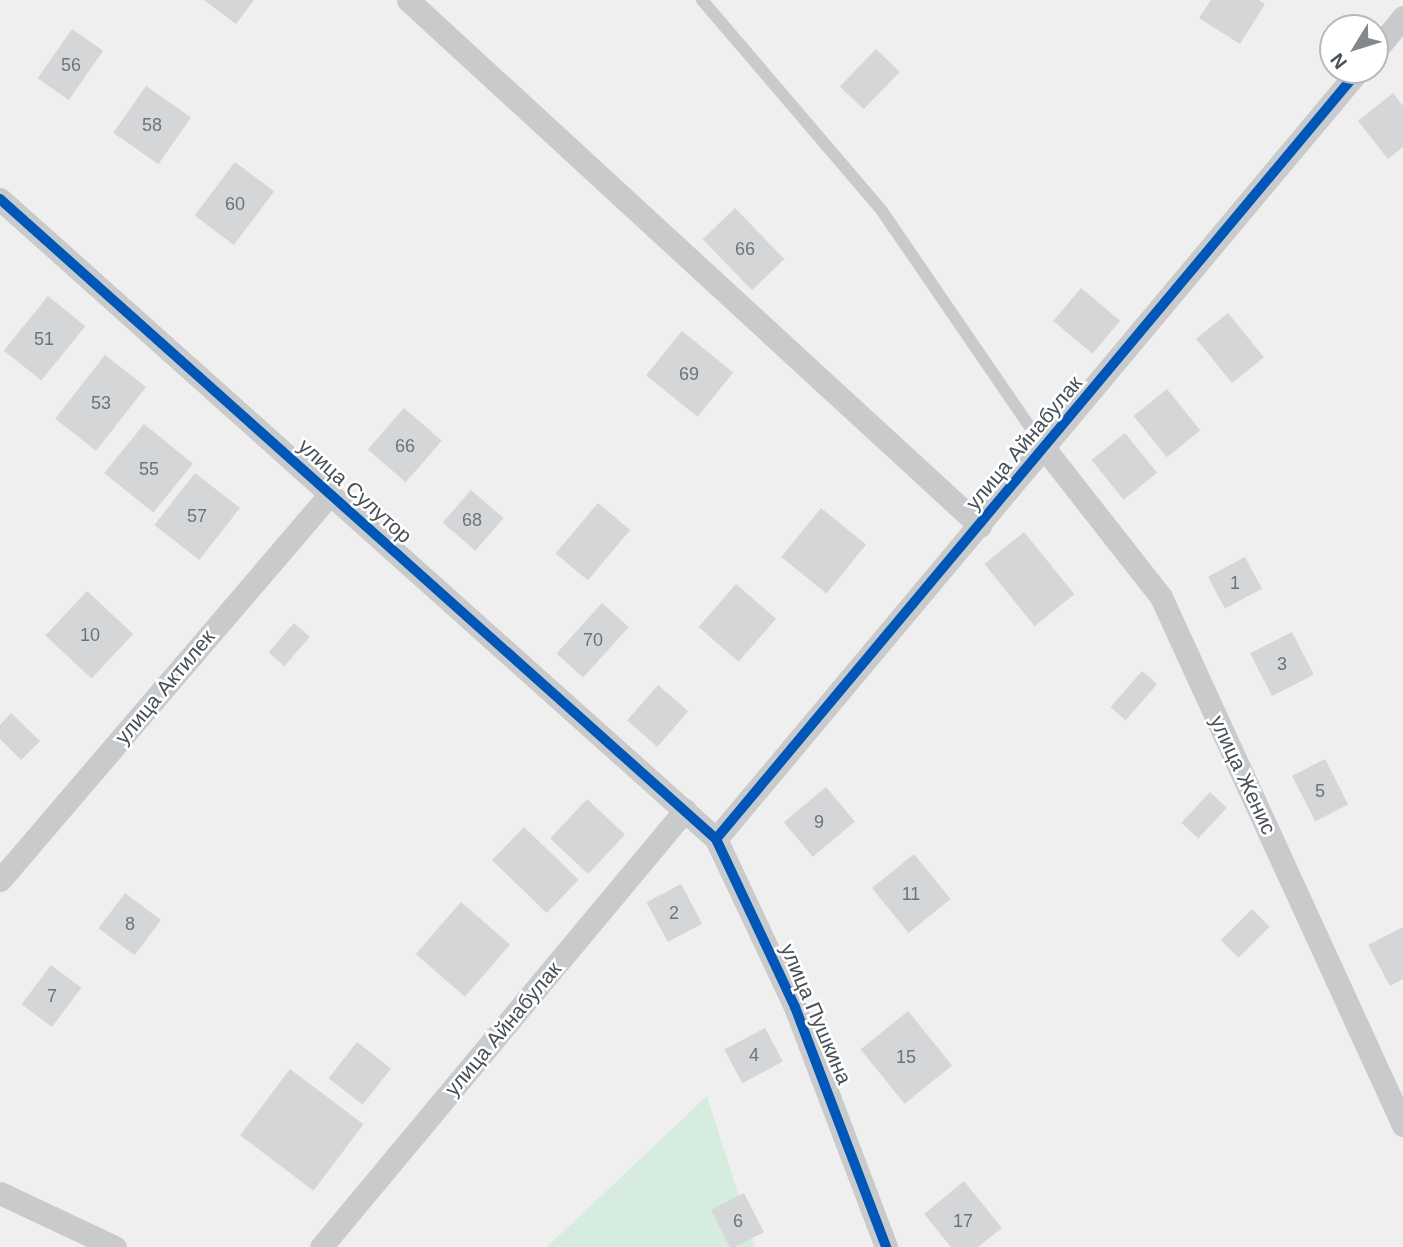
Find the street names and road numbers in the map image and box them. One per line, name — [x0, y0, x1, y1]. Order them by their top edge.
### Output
street label: улица Айнабулак — [961, 371, 1087, 515]
street label: улица Сулутор — [293, 433, 417, 549]
street label: улица Актилек — [110, 625, 220, 749]
street label: улица Женис — [1204, 712, 1282, 838]
street label: улица Пушкина — [775, 940, 857, 1088]
street label: улица Айнабулак — [440, 957, 566, 1101]

